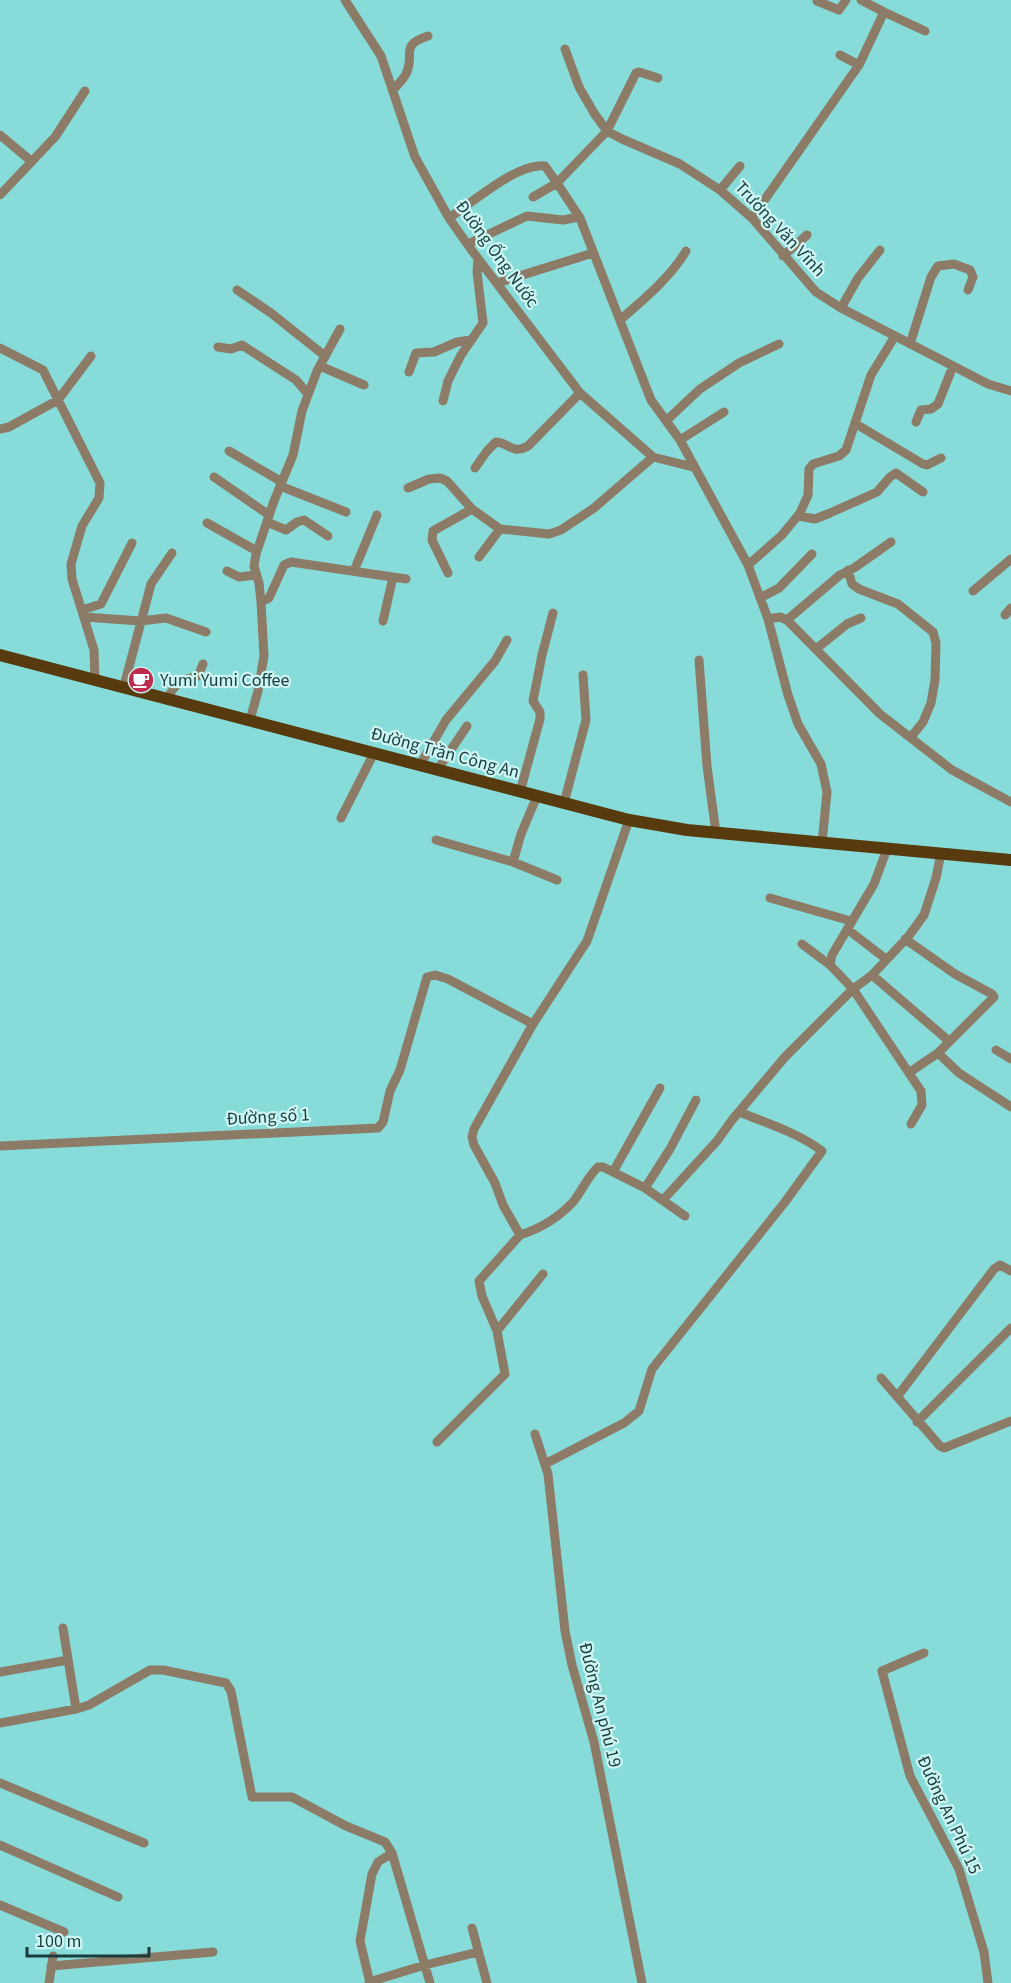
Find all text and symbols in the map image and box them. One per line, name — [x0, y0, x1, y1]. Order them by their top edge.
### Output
street label: Trương Văn Vĩnh — [729, 175, 831, 283]
street label: Đường Ống Nước — [449, 195, 545, 313]
cafe icon: Yumi Yumi Coffee — [126, 665, 156, 695]
place label: Yumi Yumi Coffee — [159, 668, 290, 693]
street label: Đường Trần Công An — [368, 721, 522, 785]
street label: Đường số 1 — [226, 1102, 310, 1132]
street label: Đường An phú 19 — [572, 1640, 628, 1770]
street label: Đường An Phú 15 — [911, 1752, 987, 1878]
scale bar — [27, 1920, 148, 1958]
text: 100 m — [36, 1929, 81, 1954]

